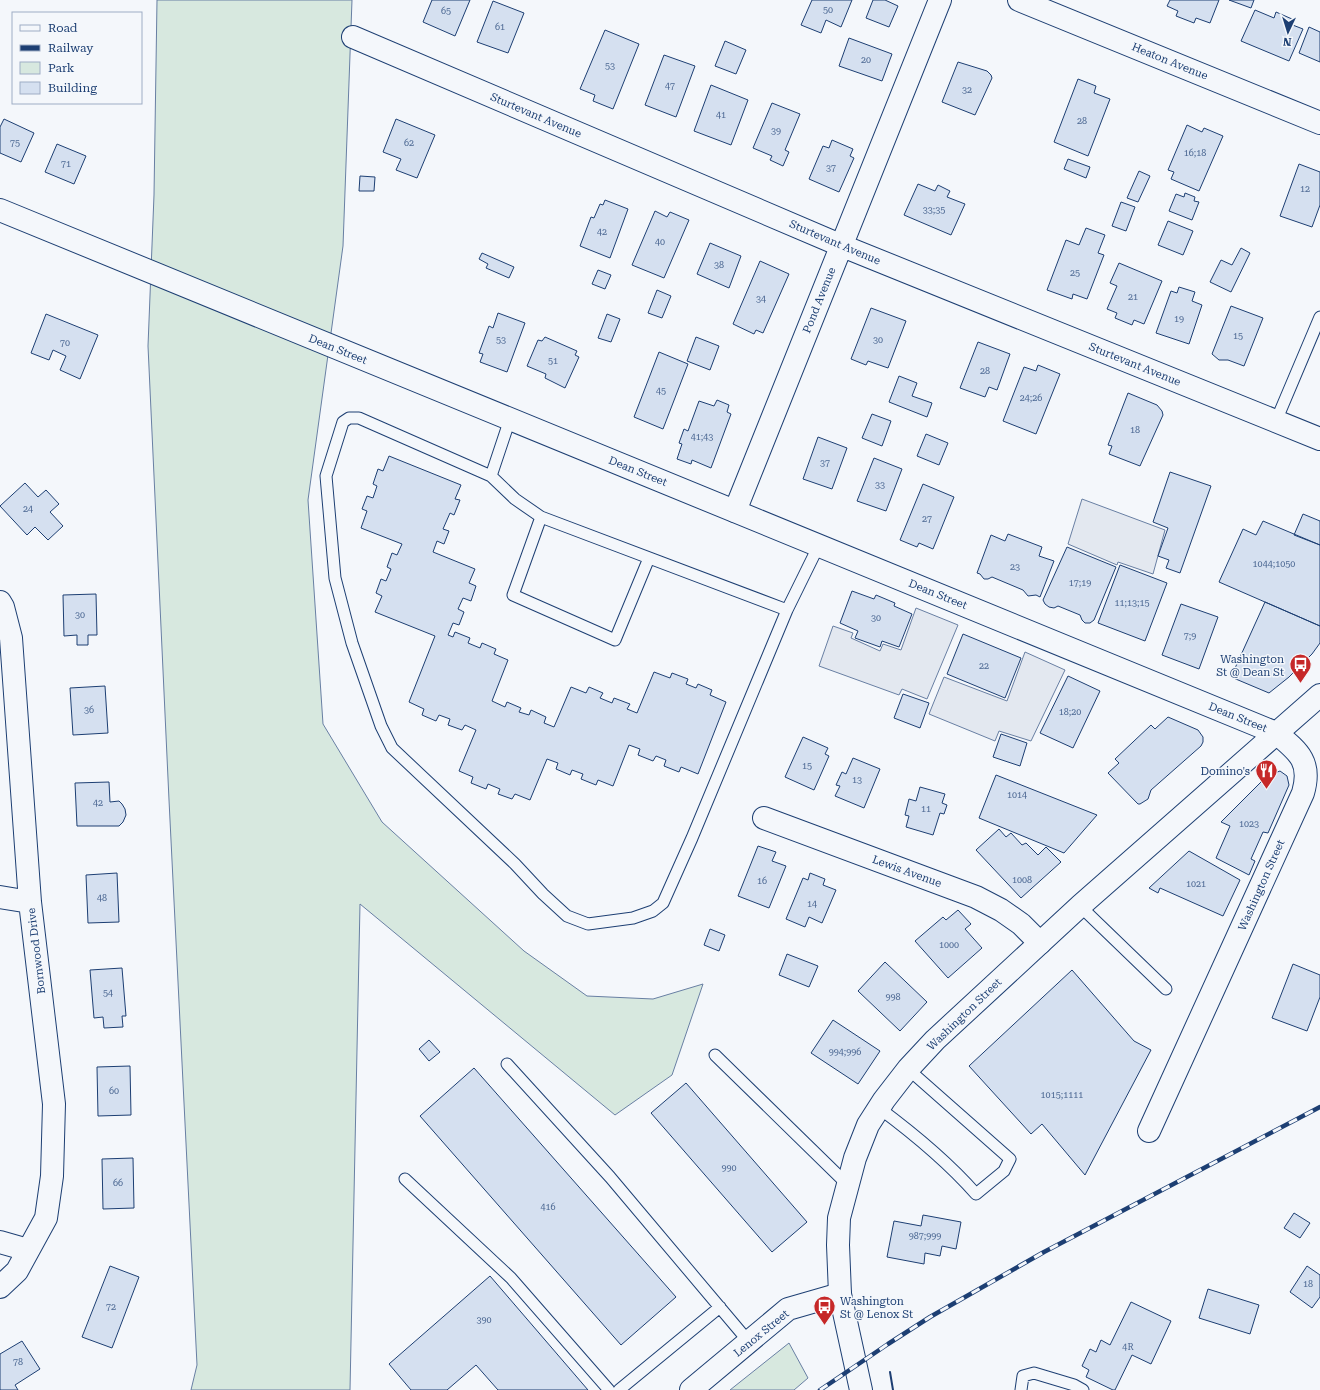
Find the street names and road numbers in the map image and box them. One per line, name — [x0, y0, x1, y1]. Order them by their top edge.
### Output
street label: Heaton Avenue — [1130, 40, 1210, 83]
street label: Sturtevant Avenue — [488, 90, 583, 141]
street label: Sturtevant Avenue — [787, 217, 882, 268]
street label: Pond Avenue — [800, 265, 839, 335]
street label: Dean Street — [307, 332, 369, 367]
street label: Sturtevant Avenue — [1087, 340, 1183, 389]
street label: Dean Street — [607, 454, 669, 489]
street label: Dean Street — [907, 577, 969, 612]
street label: Dean Street — [1207, 700, 1269, 735]
street label: Washington Street — [1236, 838, 1287, 933]
street label: Lewis Avenue — [870, 853, 943, 890]
street label: Bornwood Drive — [25, 907, 48, 995]
street label: Washington Street — [925, 976, 1004, 1053]
street label: Lenox Street — [731, 1307, 792, 1360]

